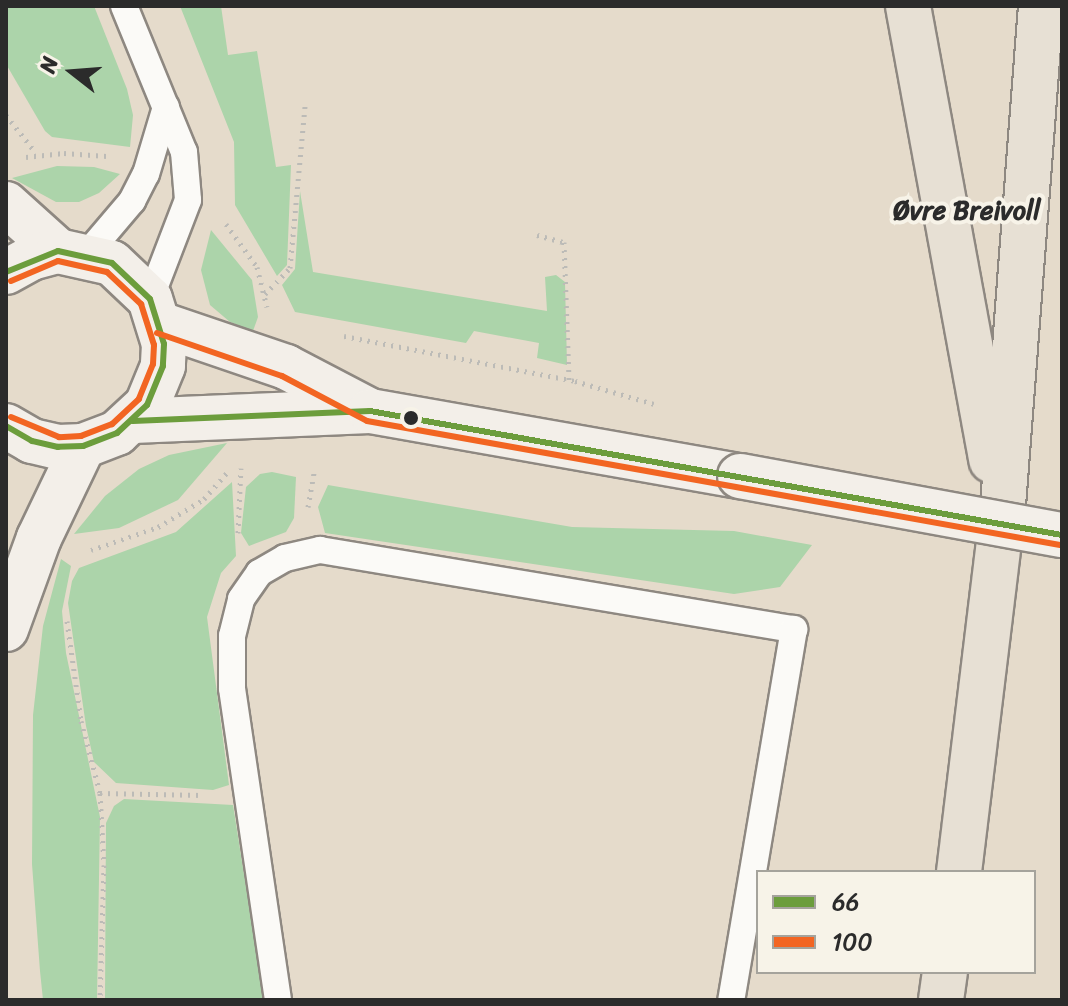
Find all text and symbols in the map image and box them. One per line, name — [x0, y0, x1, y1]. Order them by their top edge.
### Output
north arrow — [32, 32, 112, 112]
text: N — [28, 52, 69, 78]
district label: Øvre Breivoll — [893, 195, 1041, 227]
unlabelled marker — [403, 410, 419, 426]
legend — [756, 870, 1036, 974]
text: 66 — [832, 881, 859, 923]
text: 100 — [832, 921, 873, 963]

